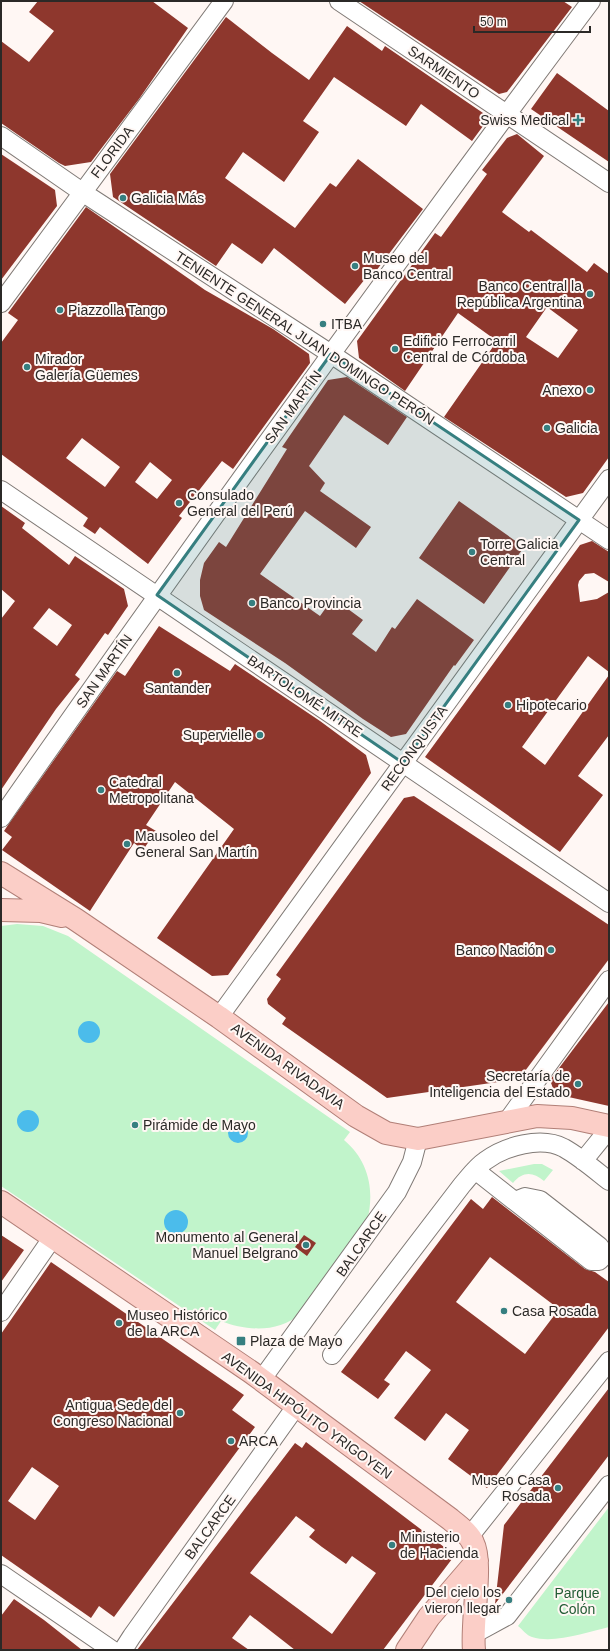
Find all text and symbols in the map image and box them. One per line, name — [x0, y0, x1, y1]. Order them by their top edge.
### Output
scale bar — [474, 8, 590, 34]
text: 50 m — [480, 15, 507, 29]
street label: SARMIENTO — [405, 42, 483, 102]
place label: Swiss Medical — [480, 112, 569, 128]
marker: Swiss Medical — [572, 114, 584, 126]
street label: FLORIDA — [87, 122, 137, 181]
place label: Galicia Más — [131, 190, 204, 206]
marker: Galicia Más — [118, 193, 128, 203]
street label: TENIENTE GENERAL JUAN DOMINGO PERÓN — [172, 248, 438, 428]
place label: Museo del Banco Central — [363, 250, 452, 282]
marker: Museo del Banco Central — [350, 261, 360, 271]
place label: Banco Central la República Argentina — [457, 278, 582, 310]
marker: Banco Central la República Argentina — [585, 289, 595, 299]
place label: Piazzolla Tango — [68, 302, 166, 318]
marker: Piazzolla Tango — [55, 305, 65, 315]
place label: ITBA — [331, 316, 363, 332]
marker: ITBA — [318, 319, 328, 329]
place label: Edificio Ferrocarril Central de Córdoba — [403, 333, 525, 365]
marker: Edificio Ferrocarril Central de Córdoba — [390, 344, 400, 354]
place label: Mirador Galería Güemes — [35, 351, 138, 383]
marker: Mirador Galería Güemes — [22, 362, 32, 372]
street label: SAN MARTÍN — [261, 367, 325, 447]
place label: Anexo — [542, 382, 582, 398]
marker: Anexo — [585, 385, 595, 395]
place label: Galicia — [555, 420, 598, 436]
marker: Galicia — [542, 423, 552, 433]
place label: Consulado General del Perú — [187, 487, 293, 519]
marker: Consulado General del Perú — [174, 498, 184, 508]
place label: Torre Galicia Central — [480, 536, 559, 568]
marker: Torre Galicia Central — [467, 547, 477, 557]
place label: Banco Provincia — [260, 595, 361, 611]
marker: Banco Provincia — [247, 598, 257, 608]
street label: SAN MARTÍN — [73, 631, 135, 711]
street label: BARTOLOMÉ MITRE — [245, 652, 365, 740]
marker: Santander — [172, 668, 182, 678]
place label: Santander — [145, 680, 210, 696]
place label: Hipotecario — [516, 697, 587, 713]
marker: Hipotecario — [503, 700, 513, 710]
street label: RECONQUISTA — [378, 702, 451, 794]
place label: Supervielle — [183, 727, 252, 743]
marker: Supervielle — [255, 730, 265, 740]
place label: Catedral Metropolitana — [109, 774, 194, 806]
marker: Catedral Metropolitana — [96, 785, 106, 795]
place label: Mausoleo del General San Martín — [135, 828, 257, 860]
marker: Mausoleo del General San Martín — [122, 839, 132, 849]
place label: Banco Nación — [456, 942, 543, 958]
marker: Banco Nación — [546, 945, 556, 955]
street label: AVENIDA RIVADAVIA — [228, 1020, 348, 1113]
place label: Secretaría de Inteligencia del Estado — [429, 1068, 570, 1100]
marker: Secretaría de Inteligencia del Estado — [573, 1079, 583, 1089]
place label: Pirámide de Mayo — [143, 1117, 256, 1133]
marker: Pirámide de Mayo — [130, 1120, 140, 1130]
street label: BALCARCE — [333, 1209, 389, 1279]
place label: Monumento al General Manuel Belgrano — [156, 1229, 298, 1261]
marker: Monumento al General Manuel Belgrano — [301, 1240, 311, 1250]
place label: Casa Rosada — [512, 1303, 597, 1319]
marker: Casa Rosada — [499, 1306, 509, 1316]
place label: Museo Histórico de la ARCA — [127, 1307, 228, 1339]
marker: Museo Histórico de la ARCA — [114, 1318, 124, 1328]
place label: Plaza de Mayo — [250, 1333, 343, 1349]
marker: Plaza de Mayo — [235, 1335, 247, 1347]
street label: AVENIDA HIPÓLITO YRIGOYEN — [219, 1348, 395, 1482]
place label: Antigua Sede del Congreso Nacional — [53, 1397, 172, 1429]
marker: Antigua Sede del Congreso Nacional — [175, 1408, 185, 1418]
place label: ARCA — [239, 1433, 279, 1449]
marker: ARCA — [226, 1436, 236, 1446]
place label: Museo Casa Rosada — [471, 1472, 550, 1504]
marker: Museo Casa Rosada — [553, 1483, 563, 1493]
street label: BALCARCE — [181, 1492, 239, 1562]
place label: Ministerio de Hacienda — [400, 1529, 479, 1561]
marker: Ministerio de Hacienda — [387, 1540, 397, 1550]
place label: Del cielo los vieron llegar — [425, 1584, 501, 1616]
park label: Parque Colón — [554, 1585, 600, 1617]
marker: Del cielo los vieron llegar — [504, 1595, 514, 1605]

